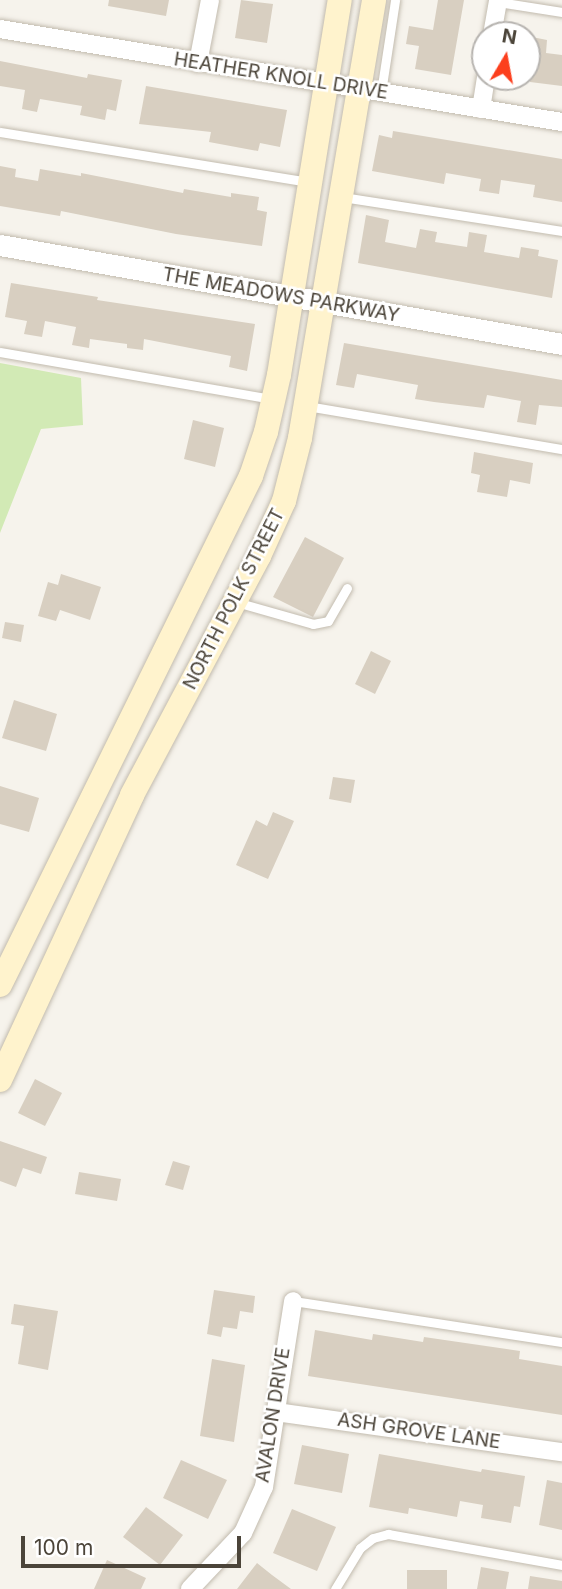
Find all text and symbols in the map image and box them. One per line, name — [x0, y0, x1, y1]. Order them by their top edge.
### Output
north arrow — [471, 21, 541, 91]
text: N — [500, 24, 519, 49]
street label: HEATHER KNOLL DRIVE — [172, 48, 390, 104]
street label: THE MEADOWS PARKWAY — [161, 263, 401, 327]
street label: NORTH POLK STREET — [178, 505, 290, 693]
street label: AVALON DRIVE — [251, 1346, 295, 1484]
street label: ASH GROVE LANE — [336, 1408, 502, 1454]
scale bar — [24, 1522, 245, 1566]
text: 100 m — [34, 1535, 93, 1560]

